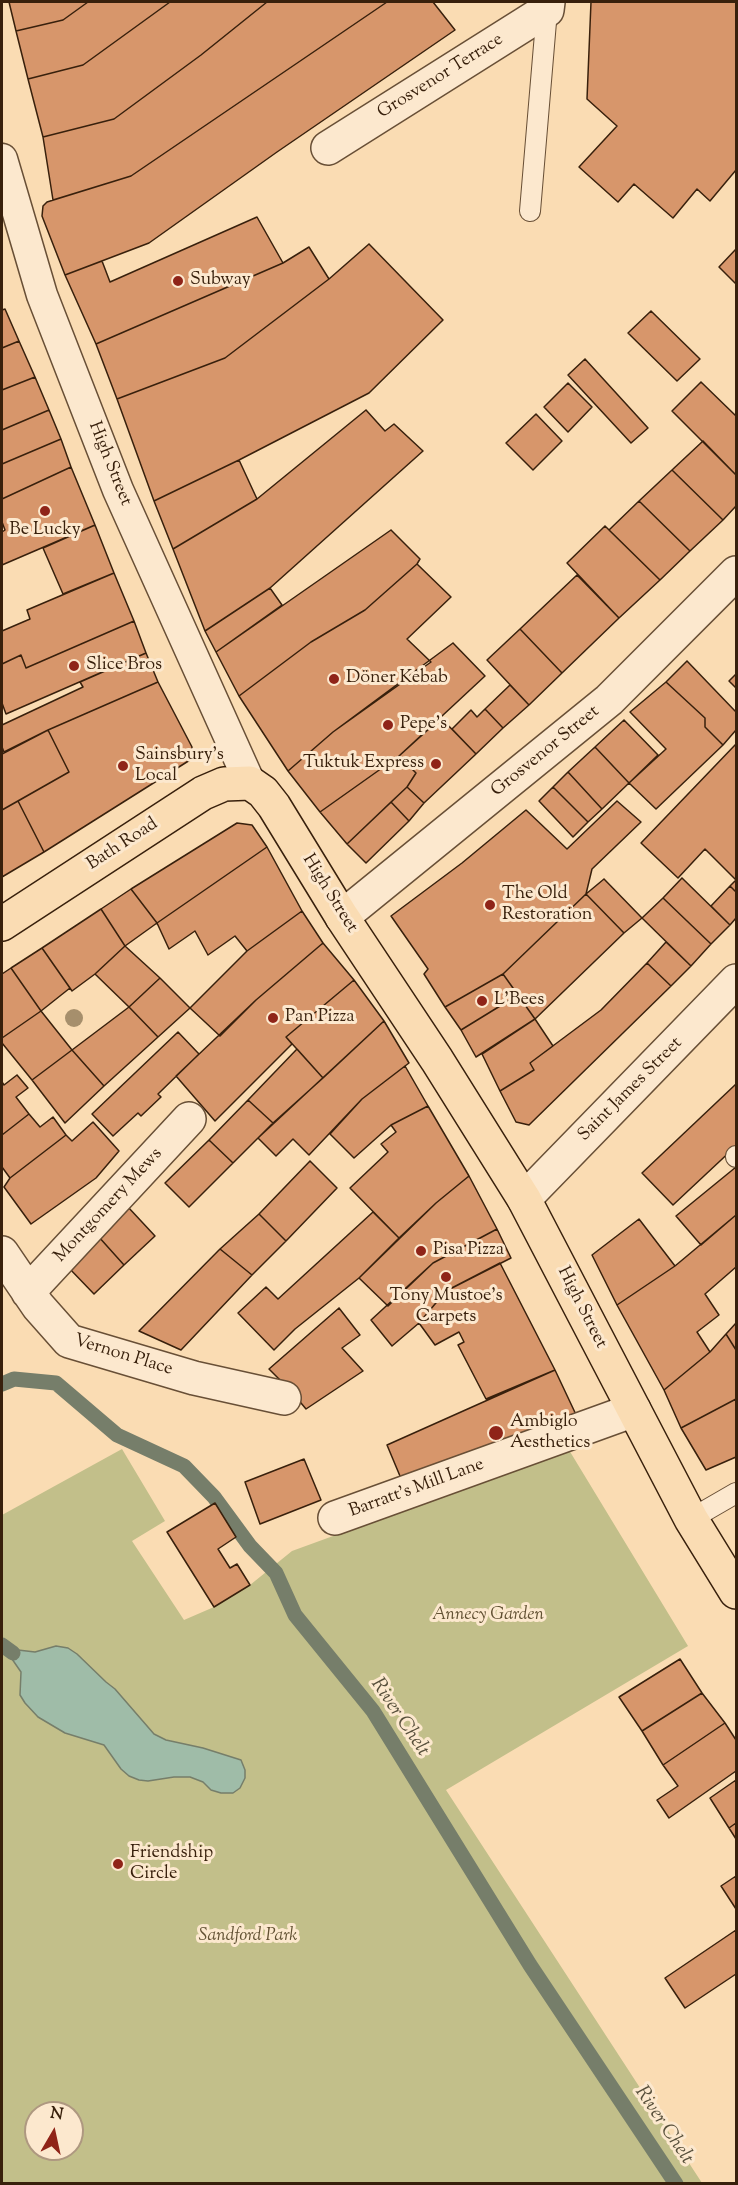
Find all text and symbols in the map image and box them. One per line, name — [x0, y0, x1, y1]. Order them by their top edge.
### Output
street label: Grosvenor Terrace — [374, 30, 508, 124]
place label: Subway — [190, 270, 251, 292]
marker: Subway — [171, 274, 185, 288]
street label: High Street — [82, 419, 136, 509]
marker: Be Lucky — [38, 504, 52, 518]
place label: Be Lucky — [9, 520, 81, 542]
place label: Slice Bros — [86, 655, 162, 677]
marker: Slice Bros — [67, 659, 81, 673]
place label: Döner Kebab — [346, 668, 448, 690]
marker: Döner Kebab — [327, 672, 341, 686]
street label: Grosvenor Street — [488, 702, 604, 802]
place label: Pepe's — [400, 714, 447, 736]
marker: Pepe's — [381, 718, 395, 732]
place label: Sainsbury's Local — [135, 745, 224, 788]
place label: Tuktuk Express — [303, 753, 424, 775]
marker: Tuktuk Express — [429, 757, 443, 771]
marker: Sainsbury's Local — [116, 759, 130, 773]
street label: Bath Road — [83, 814, 163, 876]
street label: High Street — [296, 851, 362, 937]
place label: The Old Restoration — [502, 884, 592, 926]
marker: The Old Restoration — [483, 898, 497, 912]
place label: L'Bees — [494, 990, 544, 1012]
marker: L'Bees — [475, 994, 489, 1008]
place label: Pan Pizza — [285, 1007, 355, 1029]
marker: Pan Pizza — [266, 1011, 280, 1025]
street label: Saint James Street — [574, 1033, 688, 1147]
street label: Montgomery Mews — [50, 1144, 168, 1268]
place label: Pisa Pizza — [433, 1240, 504, 1262]
marker: Pisa Pizza — [414, 1244, 428, 1258]
street label: High Street — [551, 1263, 611, 1353]
marker: Tony Mustoe's Carpets — [439, 1270, 453, 1284]
place label: Tony Mustoe's Carpets — [390, 1286, 502, 1328]
street label: Vernon Place — [71, 1331, 175, 1381]
place label: Ambiglo Aesthetics — [510, 1412, 590, 1454]
marker: Ambiglo Aesthetics — [487, 1424, 505, 1442]
street label: Barratt's Mill Lane — [347, 1455, 487, 1523]
park label: Annecy Garden — [432, 1605, 544, 1627]
water label: River Chelt — [364, 1674, 434, 1762]
place label: Friendship Circle — [130, 1843, 213, 1886]
marker: Friendship Circle — [111, 1857, 125, 1871]
park label: Sandford Park — [199, 1926, 297, 1948]
water label: River Chelt — [628, 2082, 698, 2170]
north arrow — [24, 2101, 84, 2161]
text: N — [48, 2102, 65, 2127]

